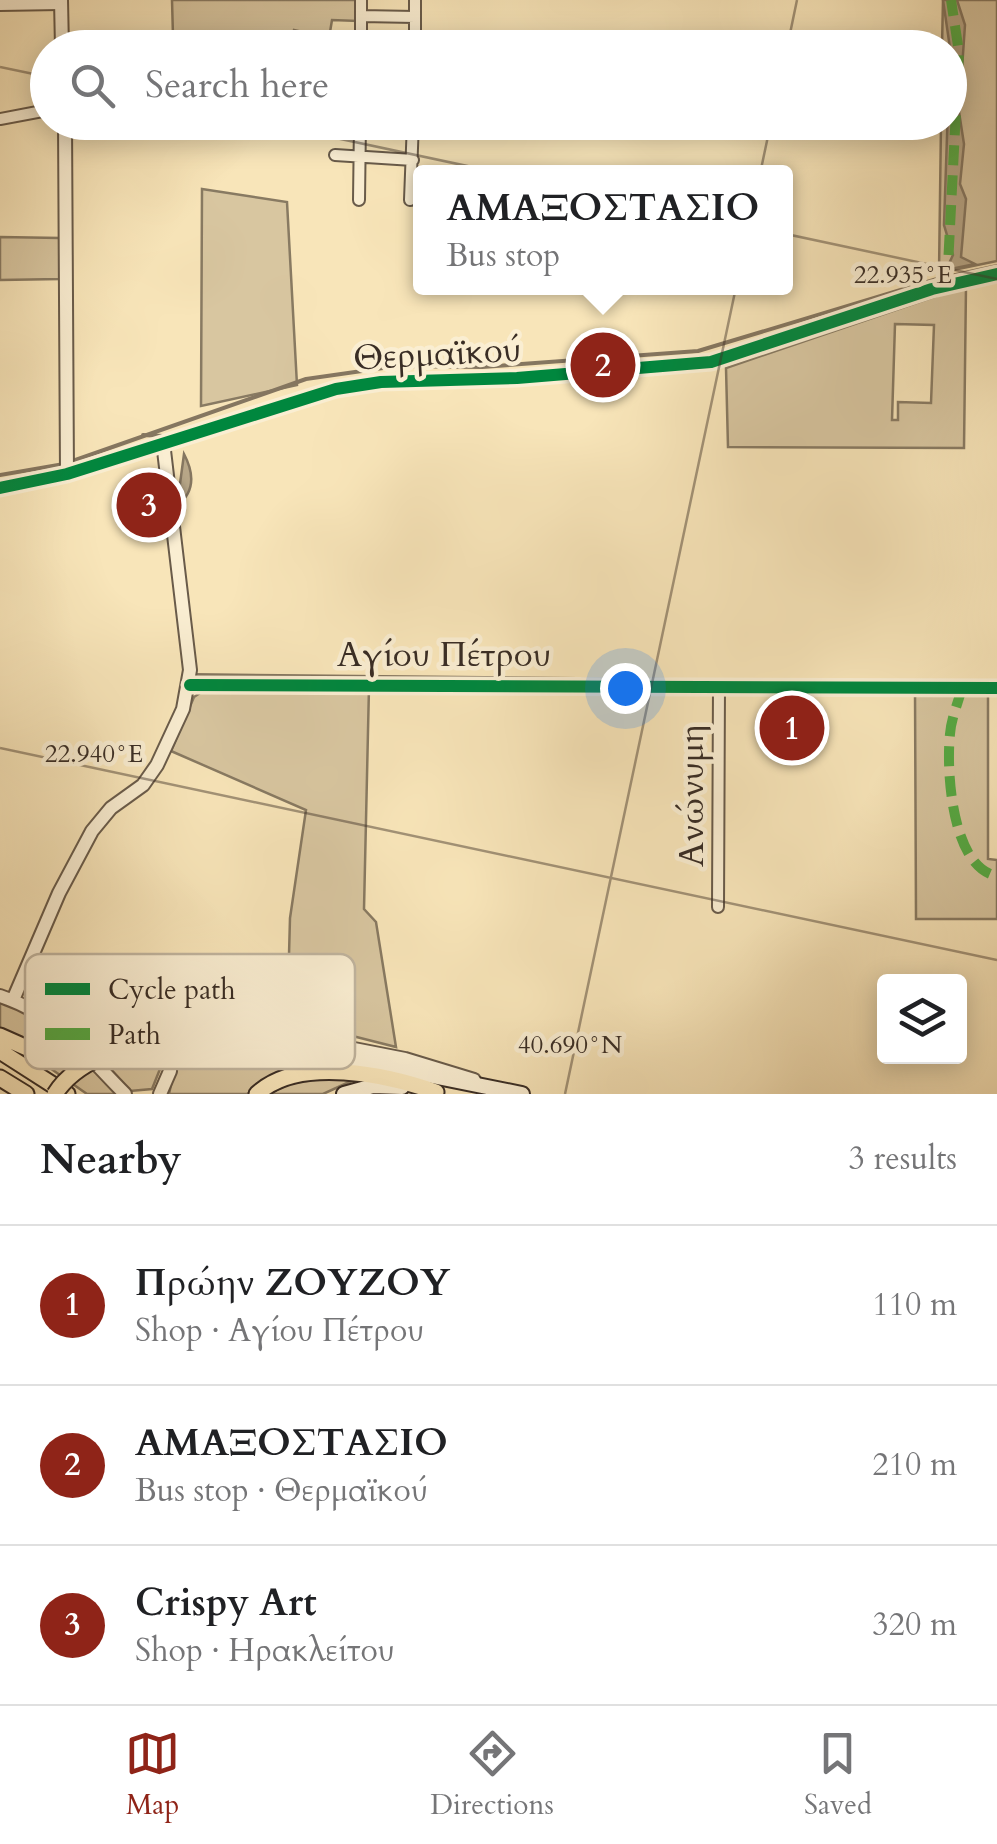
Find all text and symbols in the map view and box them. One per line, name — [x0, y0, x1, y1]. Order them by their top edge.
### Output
search box — [30, 30, 967, 140]
icon: search — [65, 58, 120, 113]
text: Search here — [145, 59, 329, 111]
popup — [413, 165, 793, 295]
text: ΑΜΑΞΟΣΤΑΣΙΟ — [447, 182, 759, 234]
text: Bus stop — [447, 234, 560, 278]
text: 22.935°E — [854, 258, 952, 292]
street label: Θερμαϊκού — [352, 326, 522, 382]
pin: 2 — [570, 328, 636, 402]
pin: 3 — [116, 468, 182, 542]
street label: Αγίου Πέτρου — [337, 631, 551, 679]
your location — [600, 663, 651, 714]
pin: 1 — [760, 690, 824, 766]
street label: Ανώνυμη — [668, 725, 716, 867]
text: 22.940°E — [45, 737, 143, 771]
legend — [25, 954, 355, 1069]
text: Cycle path — [108, 971, 236, 1009]
map controls — [877, 974, 967, 1064]
button: layers — [877, 974, 967, 1064]
text: Path — [108, 1016, 161, 1054]
text: 40.690°N — [518, 1028, 622, 1062]
text: Nearby — [40, 1131, 182, 1188]
text: 3 results — [849, 1137, 957, 1181]
text: Πρώην ΖΟΥΖΟΥ — [135, 1257, 450, 1309]
text: 1 — [64, 1283, 81, 1327]
text: 110 m — [872, 1283, 957, 1327]
text: Shop · Αγίου Πέτρου — [135, 1309, 424, 1353]
text: ΑΜΑΞΟΣΤΑΣΙΟ — [135, 1417, 448, 1469]
text: 2 — [64, 1443, 81, 1487]
text: 210 m — [872, 1443, 957, 1487]
text: Bus stop · Θερμαϊκού — [135, 1469, 428, 1513]
text: Crispy Art — [135, 1577, 317, 1629]
text: 3 — [64, 1603, 81, 1647]
text: 320 m — [872, 1603, 957, 1647]
text: Shop · Ηρακλείτου — [135, 1629, 394, 1673]
tab: Map — [125, 1726, 180, 1824]
tab: Directions — [430, 1726, 554, 1824]
tab: Saved — [804, 1726, 872, 1824]

